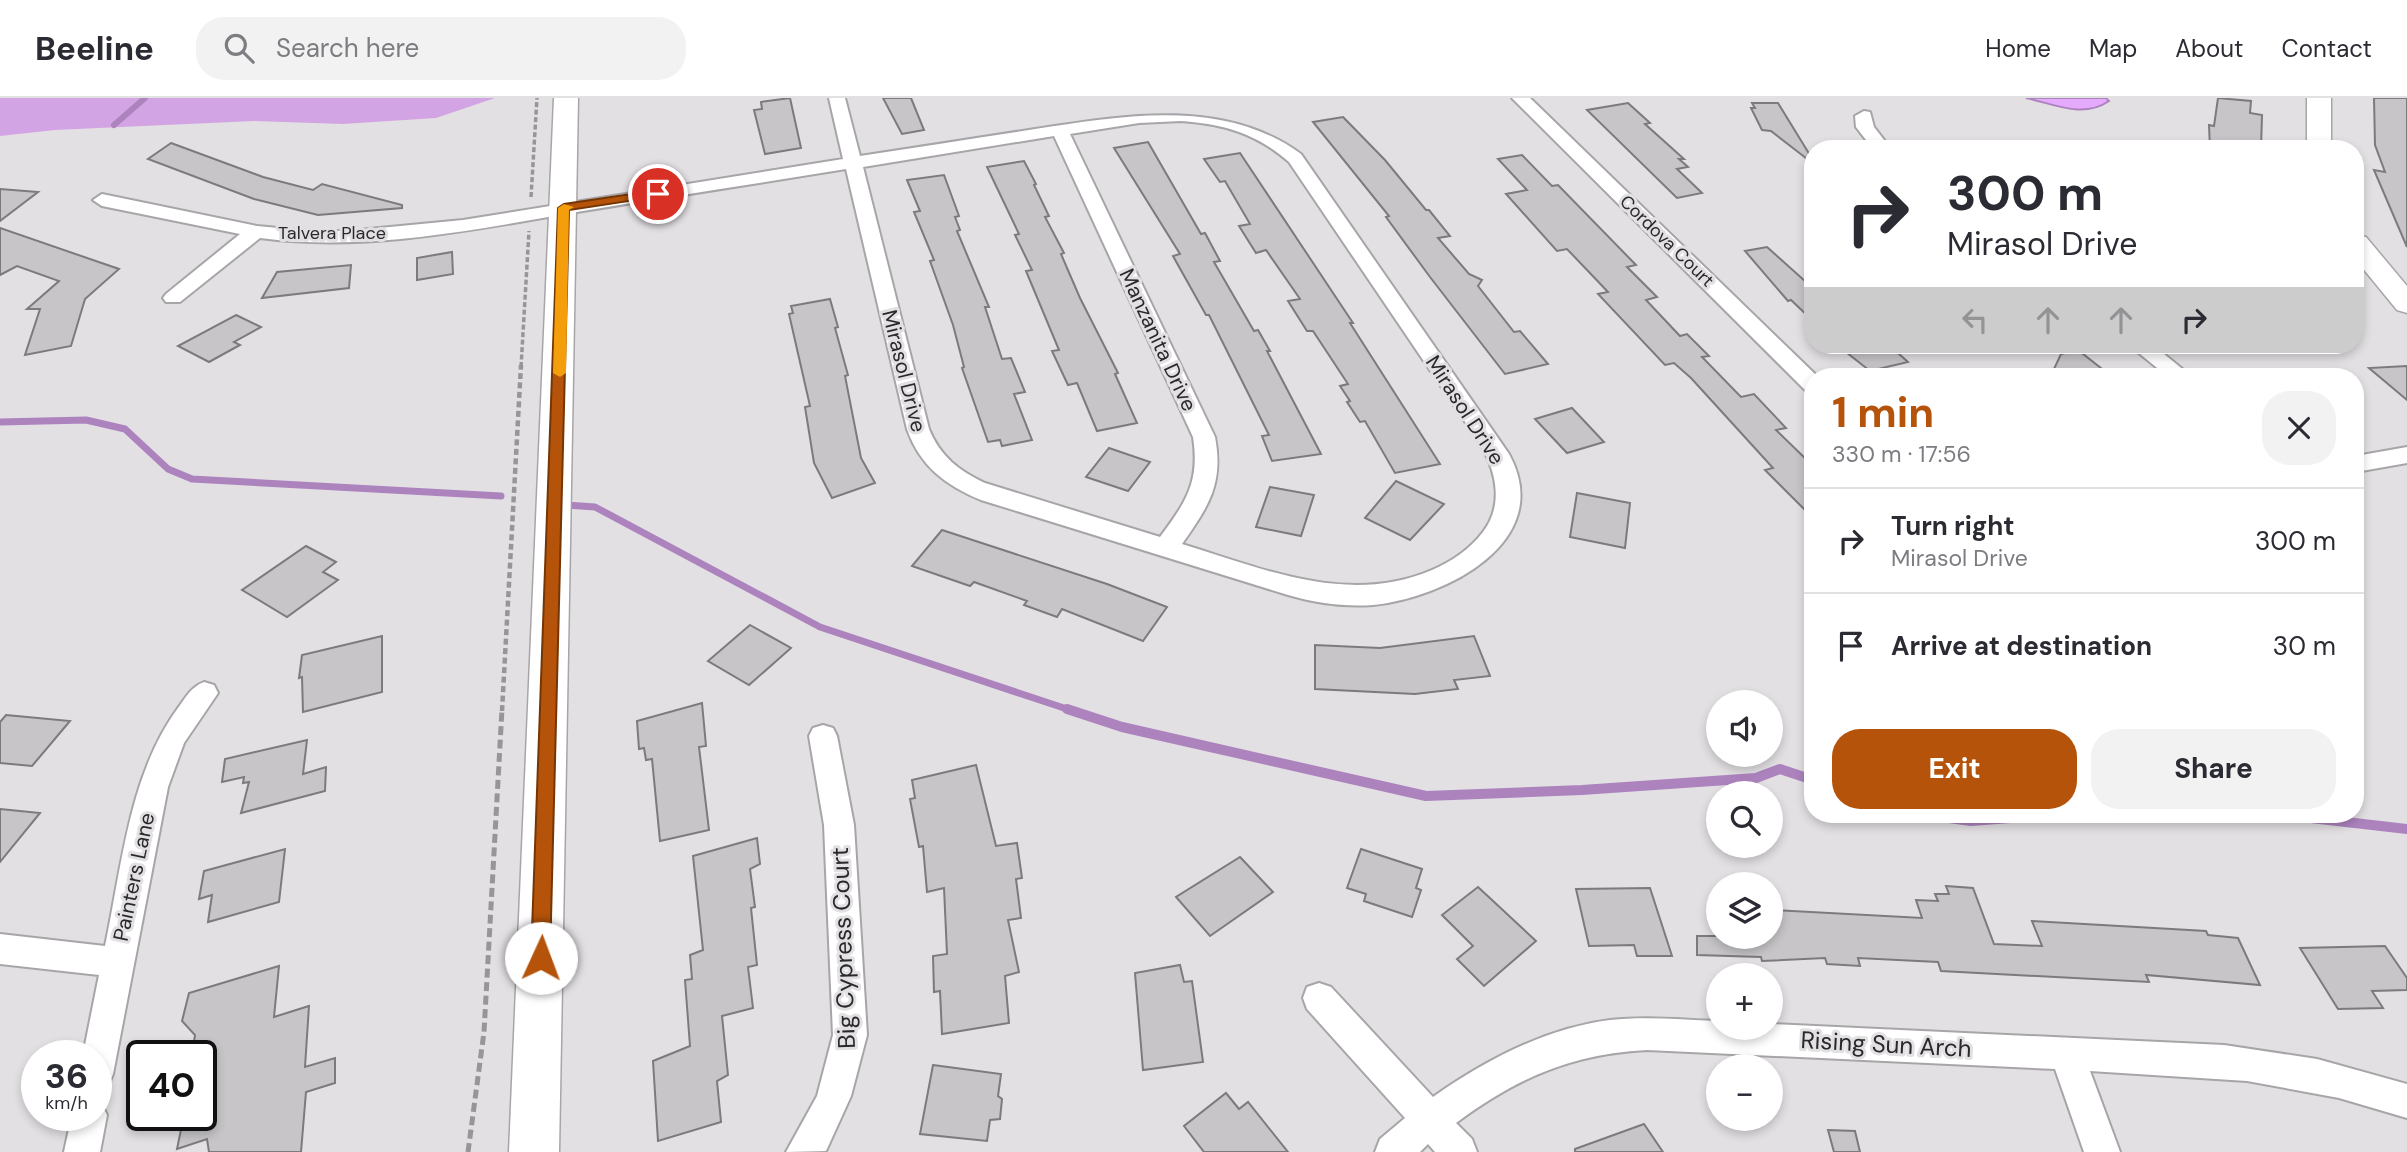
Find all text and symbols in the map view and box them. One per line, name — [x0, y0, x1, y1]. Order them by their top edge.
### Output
search box — [196, 17, 686, 80]
text: Beeline — [35, 27, 154, 70]
icon: search — [220, 29, 258, 67]
text: Search here — [276, 31, 419, 65]
text: Home — [1985, 33, 2051, 64]
text: Map — [2089, 33, 2137, 64]
text: About — [2175, 33, 2244, 64]
text: Contact — [2282, 33, 2372, 64]
text: 300 m — [1947, 161, 2103, 225]
pin — [628, 164, 688, 224]
icon: right — [1832, 168, 1923, 259]
icon: arrive — [639, 175, 677, 213]
street label: Cordova Court — [1615, 190, 1719, 292]
street label: Talvera Place — [278, 221, 386, 245]
text: Mirasol Drive — [1947, 223, 2137, 265]
street label: Manzanita Drive — [1113, 264, 1203, 416]
icon: left — [1956, 301, 1994, 339]
icon: ahead — [2029, 301, 2067, 339]
icon: ahead — [2102, 301, 2140, 339]
icon: right — [2175, 301, 2213, 339]
street label: Mirasol Drive — [875, 307, 933, 435]
street label: Mirasol Drive — [1419, 350, 1511, 470]
text: 1 min — [1832, 385, 1934, 440]
button: close — [2262, 391, 2336, 465]
text: 330 m · 17:56 — [1832, 439, 1971, 469]
text: Turn right — [1891, 509, 2015, 543]
icon: right — [1832, 522, 1870, 560]
text: 300 m — [2255, 524, 2336, 558]
text: Mirasol Drive — [1891, 543, 2028, 573]
icon: arrive — [1832, 627, 1870, 665]
text: Arrive at destination — [1891, 629, 2152, 663]
text: 30 m — [2273, 629, 2336, 663]
map controls — [1706, 690, 1783, 1131]
button: sound — [1706, 690, 1783, 767]
button: Exit — [1832, 729, 2077, 809]
button: Share — [2091, 729, 2336, 809]
button: search — [1706, 781, 1783, 858]
street label: Painters Lane — [107, 810, 161, 944]
street label: Big Cypress Court — [824, 847, 862, 1049]
button: layers — [1706, 872, 1783, 949]
position arrow — [504, 921, 578, 995]
button: + — [1706, 963, 1783, 1040]
street label: Rising Sun Arch — [1800, 1024, 1972, 1064]
speed limit sign: 40 — [126, 1040, 217, 1131]
text: 36 — [45, 1053, 88, 1099]
button: − — [1706, 1054, 1783, 1131]
text: km/h — [45, 1091, 88, 1115]

